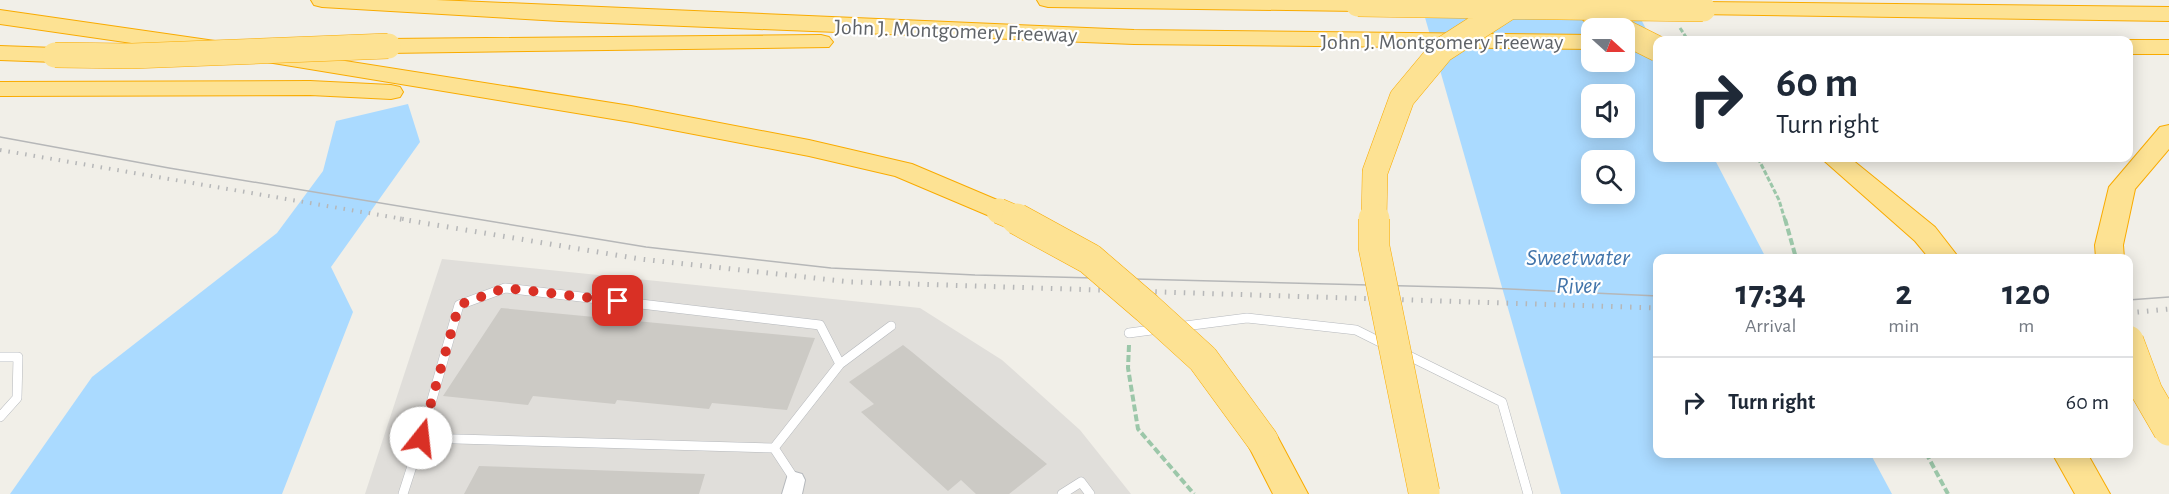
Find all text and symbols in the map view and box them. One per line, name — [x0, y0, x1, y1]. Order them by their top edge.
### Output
street label: John J. Montgomery Freeway — [834, 16, 1078, 46]
north arrow — [1581, 18, 1635, 72]
map controls — [1581, 18, 1635, 204]
street label: John J. Montgomery Freeway — [1321, 31, 1564, 53]
icon: right — [1677, 60, 1755, 138]
text: 60 m — [1776, 62, 1858, 104]
button: sound — [1581, 84, 1635, 138]
text: Turn right — [1776, 111, 1879, 138]
button: search — [1581, 150, 1635, 204]
water label: Sweetwater River — [1526, 246, 1631, 298]
pin — [592, 275, 643, 326]
text: 17:34 — [1735, 275, 1806, 311]
text: 2 — [1895, 275, 1912, 311]
text: 120 — [2002, 275, 2051, 311]
icon: arrive — [601, 284, 634, 317]
text: Arrival — [1745, 316, 1796, 336]
text: min — [1888, 316, 1919, 336]
text: m — [2018, 316, 2034, 336]
icon: right — [1677, 386, 1710, 419]
text: Turn right — [1728, 391, 1815, 413]
text: 60 m — [2066, 391, 2109, 413]
position arrow — [389, 406, 453, 470]

